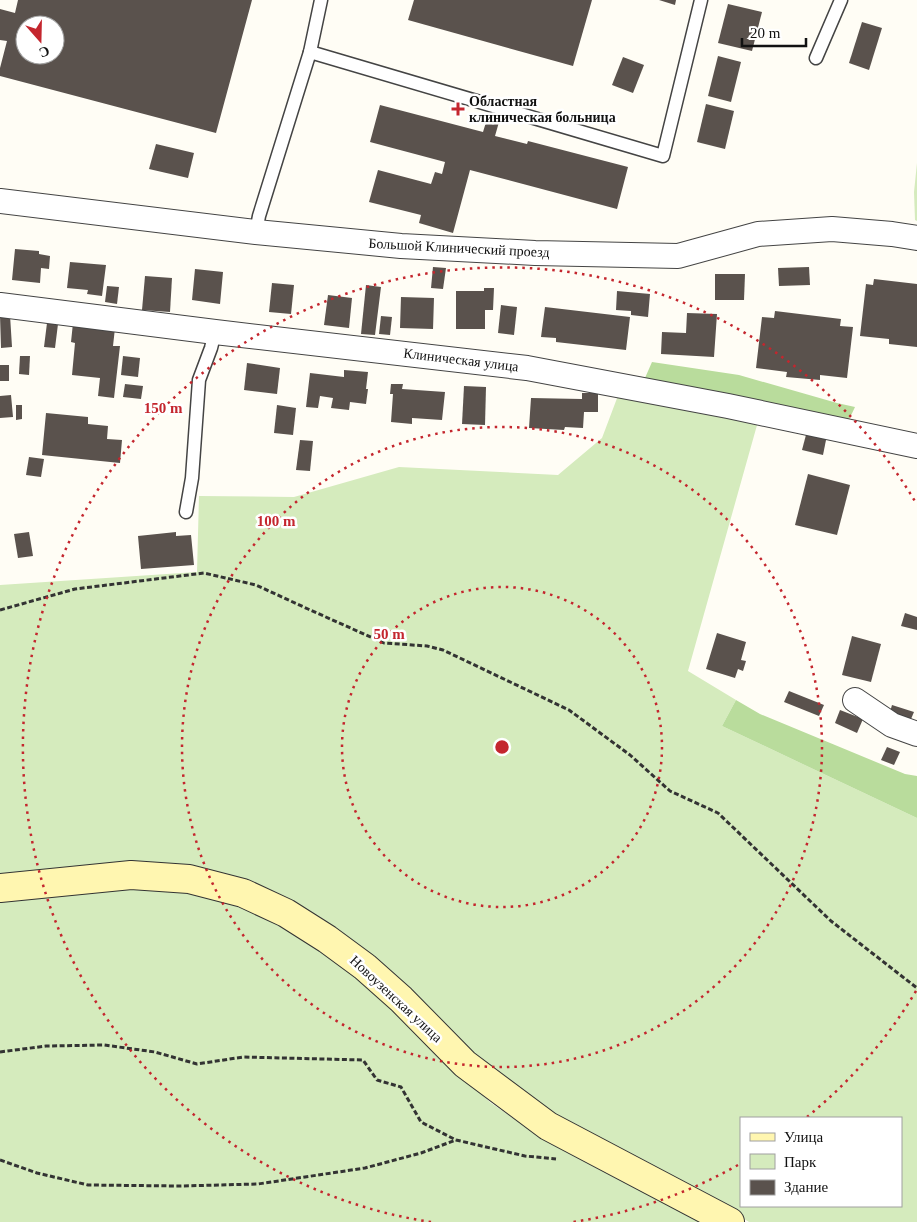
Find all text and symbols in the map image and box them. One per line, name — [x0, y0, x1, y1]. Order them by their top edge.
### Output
north arrow — [15, 15, 65, 65]
scale bar — [742, 15, 806, 47]
text: 20 m — [750, 25, 781, 41]
text: С — [37, 43, 52, 61]
place label: Областная клиническая больница — [469, 94, 616, 125]
marker: Областная клиническая больница — [451, 102, 465, 116]
street label: Большой Клинический проезд — [368, 236, 550, 260]
street label: Клиническая улица — [403, 345, 520, 375]
text: 150 m — [144, 400, 183, 416]
text: 100 m — [257, 513, 296, 529]
text: 50 m — [373, 626, 405, 642]
centre of rings — [493, 738, 511, 756]
street label: Новоузенская улица — [347, 953, 446, 1046]
legend — [740, 1117, 902, 1207]
text: Улица — [784, 1129, 823, 1145]
text: Парк — [784, 1154, 817, 1170]
text: Здание — [784, 1179, 828, 1195]

